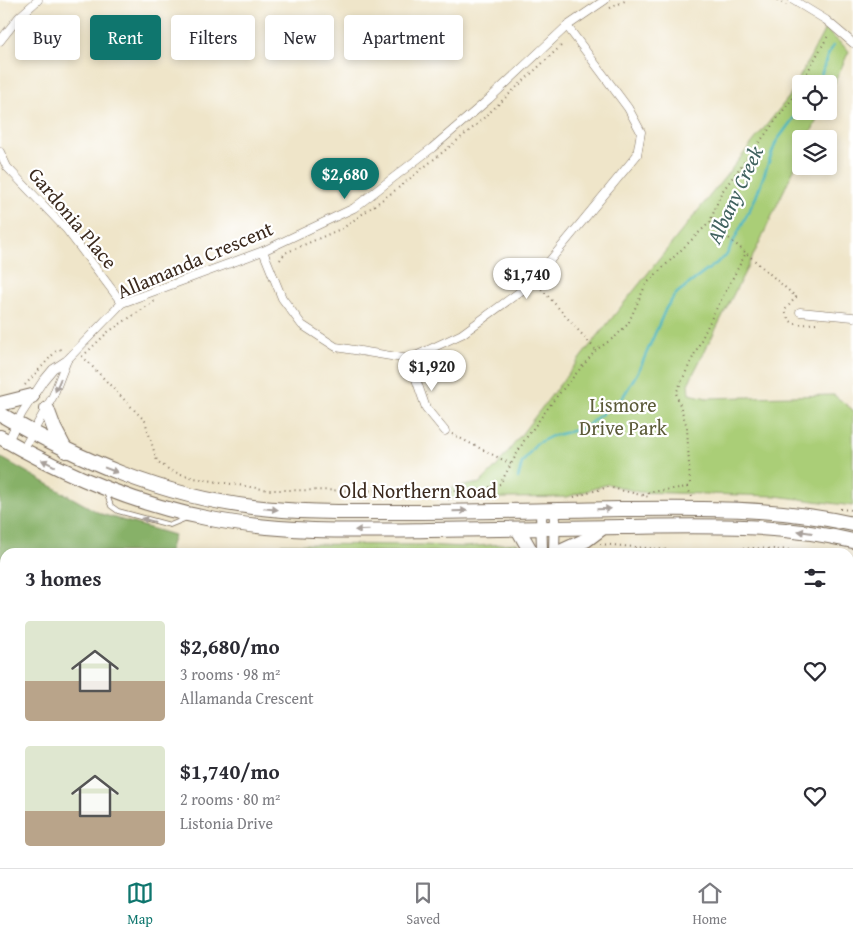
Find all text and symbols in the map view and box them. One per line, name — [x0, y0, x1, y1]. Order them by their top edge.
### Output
chip: Buy — [15, 15, 80, 60]
chip: Rent — [90, 15, 161, 60]
chip: Filters — [171, 15, 255, 60]
chip: New — [265, 15, 334, 60]
chip: Apartment — [344, 15, 463, 60]
map controls — [792, 75, 837, 175]
button: locate — [792, 75, 837, 120]
button: layers — [792, 130, 837, 175]
water label: Albany Creek — [698, 140, 771, 250]
pin: $2,680 — [304, 158, 386, 200]
street label: Gardonia Place — [22, 160, 125, 275]
text: $2,680 — [322, 162, 368, 186]
street label: Allamanda Crescent — [112, 214, 277, 306]
pin: $1,740 — [486, 258, 568, 300]
text: $1,740 — [504, 262, 550, 286]
pin: $1,920 — [391, 350, 473, 392]
text: $1,920 — [409, 354, 455, 378]
one-way arrow — [54, 378, 62, 392]
park label: Lismore Drive Park — [579, 390, 668, 442]
one-way arrow — [41, 459, 55, 467]
one-way arrow — [104, 466, 119, 474]
street label: Old Northern Road — [339, 476, 497, 505]
one-way arrow — [263, 505, 279, 513]
one-way arrow — [596, 505, 612, 513]
one-way arrow — [452, 507, 468, 515]
one-way arrow — [140, 515, 155, 523]
one-way arrow — [353, 527, 369, 535]
one-way arrow — [797, 528, 813, 536]
text: 3 homes — [25, 563, 101, 594]
icon: filters — [801, 564, 829, 592]
text: $2,680/mo — [180, 631, 280, 662]
icon: home — [65, 641, 125, 701]
icon: heart — [801, 657, 829, 685]
text: 3 rooms · 98 m² — [180, 662, 280, 686]
text: Allamanda Crescent — [180, 686, 314, 710]
text: $1,740/mo — [180, 756, 280, 787]
icon: home — [65, 766, 125, 826]
icon: heart — [801, 782, 829, 810]
text: 2 rooms · 80 m² — [180, 787, 280, 811]
text: Listonia Drive — [180, 811, 273, 835]
tab: Map — [126, 879, 154, 929]
tab: Saved — [406, 879, 440, 929]
tab: Home — [692, 879, 727, 929]

